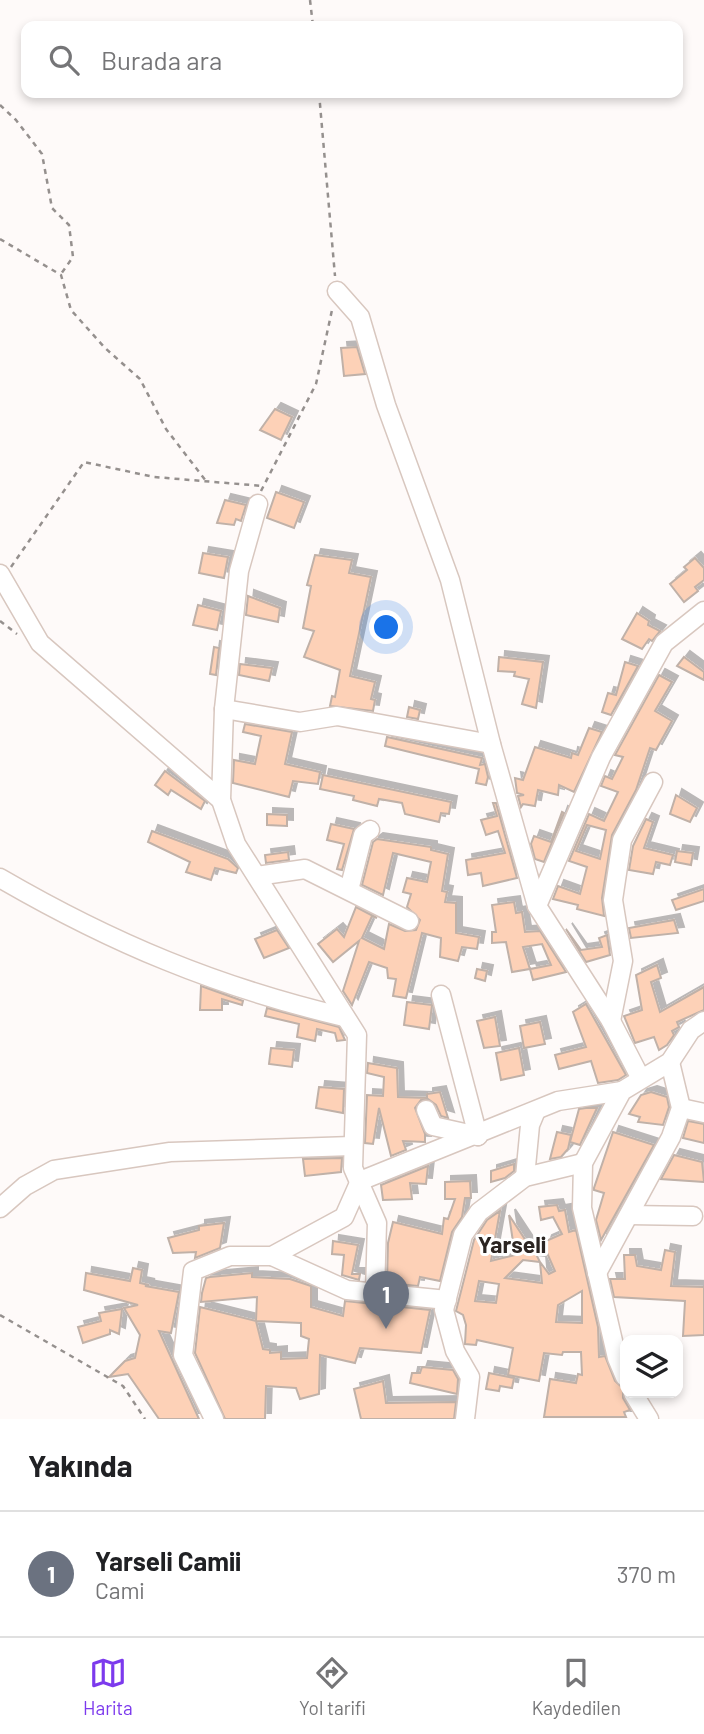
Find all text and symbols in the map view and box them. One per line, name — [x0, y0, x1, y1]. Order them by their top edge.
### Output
search box — [21, 21, 683, 98]
icon: search — [45, 41, 83, 79]
text: Burada ara — [101, 44, 222, 75]
your location — [369, 610, 403, 644]
district label: Yarseli — [478, 1230, 546, 1258]
pin: 1 — [363, 1271, 409, 1329]
map controls — [620, 1335, 683, 1398]
button: layers — [620, 1335, 683, 1398]
text: Yakında — [28, 1447, 133, 1483]
text: Yarseli Camii — [95, 1545, 241, 1576]
text: 1 — [47, 1560, 55, 1588]
text: 370 m — [617, 1560, 676, 1588]
text: Cami — [95, 1576, 144, 1604]
tab: Harita — [83, 1654, 133, 1719]
tab: Yol tarifi — [299, 1654, 365, 1719]
tab: Kaydedilen — [532, 1654, 621, 1719]

